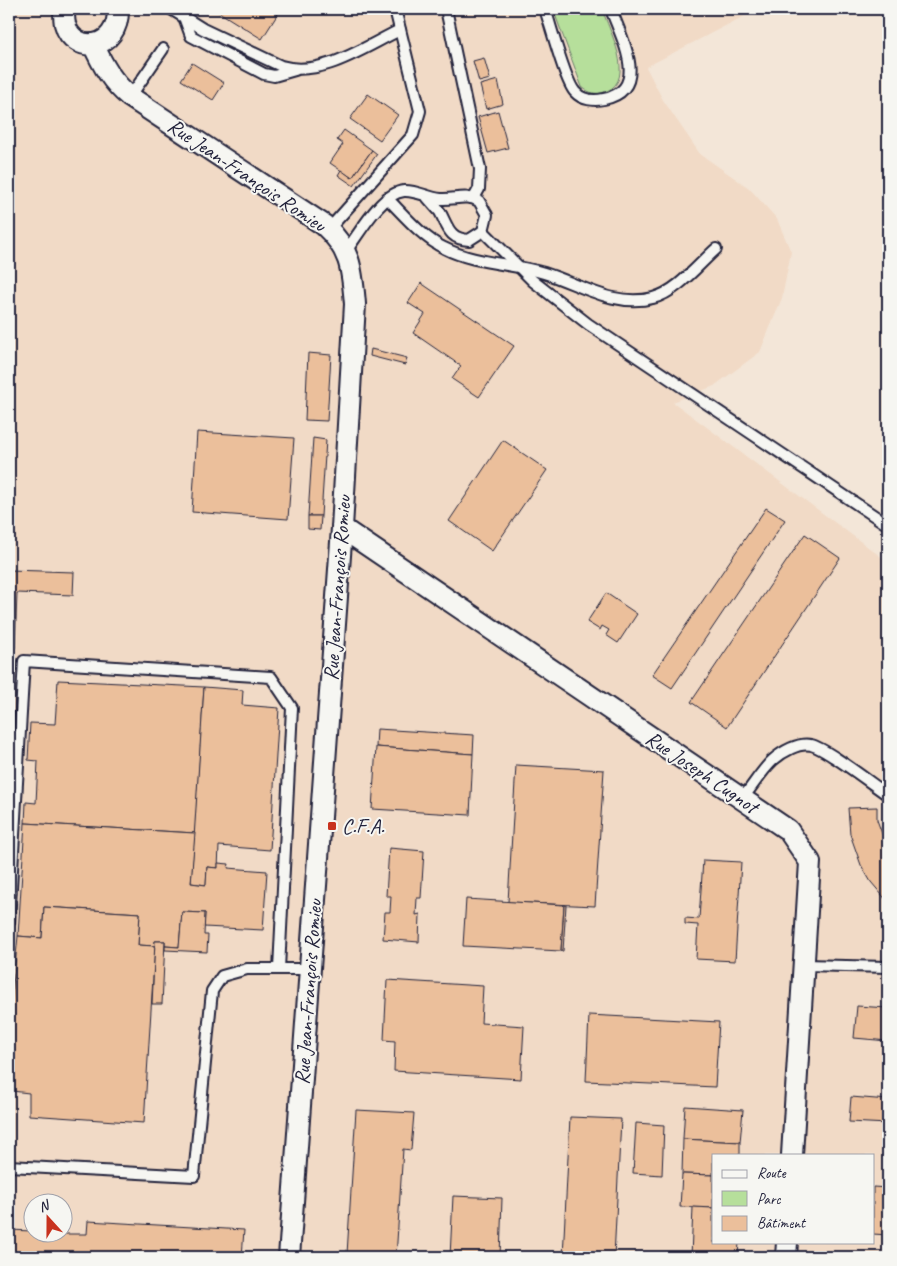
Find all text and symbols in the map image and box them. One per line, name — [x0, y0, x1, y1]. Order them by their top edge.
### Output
street label: Rue Jean-François Romieu — [163, 112, 332, 238]
street label: Rue Jean-François Romieu — [318, 493, 357, 681]
street label: Rue Joseph Cugnot — [641, 725, 766, 821]
place label: C.F.A. — [342, 813, 385, 839]
marker: C.F.A. — [326, 820, 338, 832]
street label: Rue Jean-François Romieu — [289, 897, 328, 1085]
legend — [712, 1154, 874, 1244]
text: Route — [757, 1164, 787, 1183]
text: Parc — [757, 1190, 781, 1209]
north arrow — [22, 1194, 72, 1244]
text: N — [36, 1196, 53, 1216]
text: Bâtiment — [757, 1214, 807, 1233]

